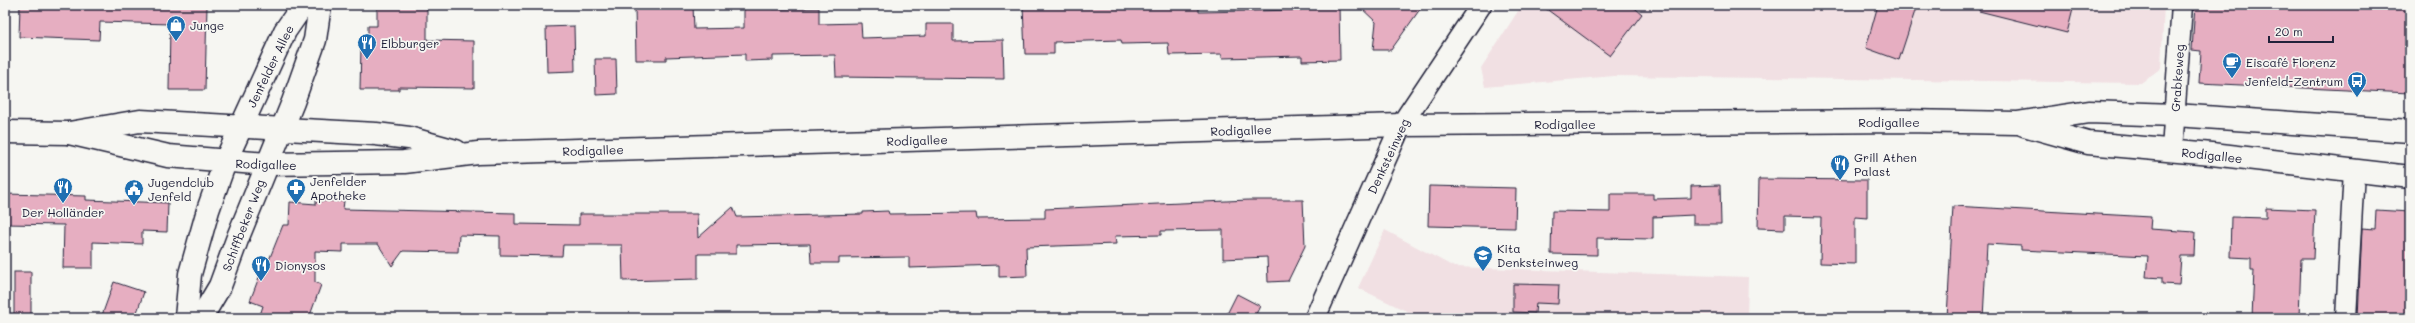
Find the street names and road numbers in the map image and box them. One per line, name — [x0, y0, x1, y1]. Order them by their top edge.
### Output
street label: Jenfelder Allee — [243, 22, 297, 110]
street label: Grabkeweg — [2167, 44, 2187, 112]
street label: Rodigallee — [1858, 114, 1920, 130]
street label: Denksteinweg — [1364, 116, 1412, 196]
street label: Rodigallee — [1534, 116, 1596, 132]
street label: Rodigallee — [1210, 121, 1272, 139]
street label: Rodigallee — [886, 131, 948, 149]
street label: Rodigallee — [562, 141, 624, 159]
street label: Rodigallee — [2181, 144, 2243, 166]
street label: Rodigallee — [235, 155, 297, 173]
street label: Schiffbeker Weg — [218, 177, 268, 273]

